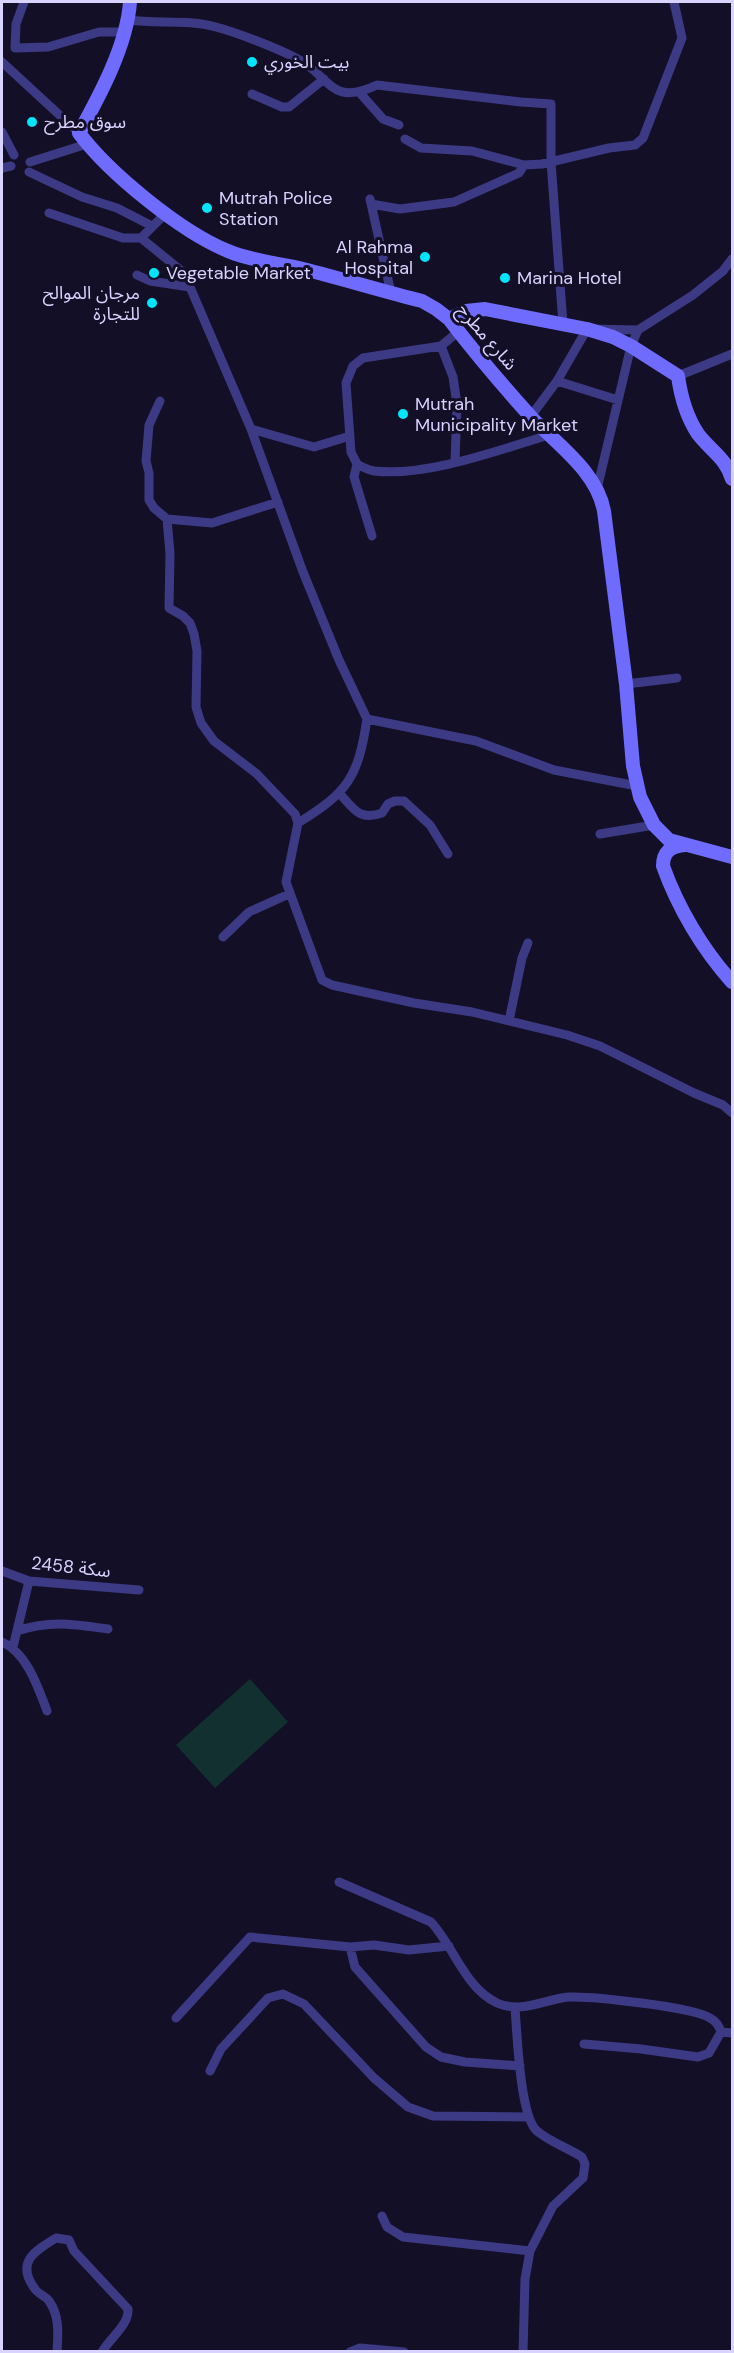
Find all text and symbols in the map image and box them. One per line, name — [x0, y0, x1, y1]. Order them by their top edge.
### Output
place label: بيت الخوري — [264, 50, 349, 75]
marker: بيت الخوري — [245, 55, 259, 69]
place label: سوق مطرح — [44, 110, 126, 135]
marker: سوق مطرح — [25, 115, 39, 129]
place label: Mutrah Police Station — [219, 186, 333, 231]
marker: Mutrah Police Station — [200, 201, 214, 215]
place label: Al Rahma Hospital — [336, 235, 413, 280]
marker: Al Rahma Hospital — [418, 250, 432, 264]
place label: Vegetable Market — [166, 261, 311, 285]
marker: Vegetable Market — [147, 266, 161, 280]
place label: Marina Hotel — [517, 266, 621, 290]
marker: Marina Hotel — [498, 271, 512, 285]
place label: مرجان الموالح للتجارة — [43, 281, 140, 326]
marker: مرجان الموالح للتجارة — [145, 296, 159, 310]
street label: شارع مطرح — [450, 299, 523, 377]
place label: Mutrah Municipality Market — [415, 392, 578, 437]
marker: Mutrah Municipality Market — [396, 407, 410, 421]
street label: سكة 2458 — [30, 1551, 112, 1583]

